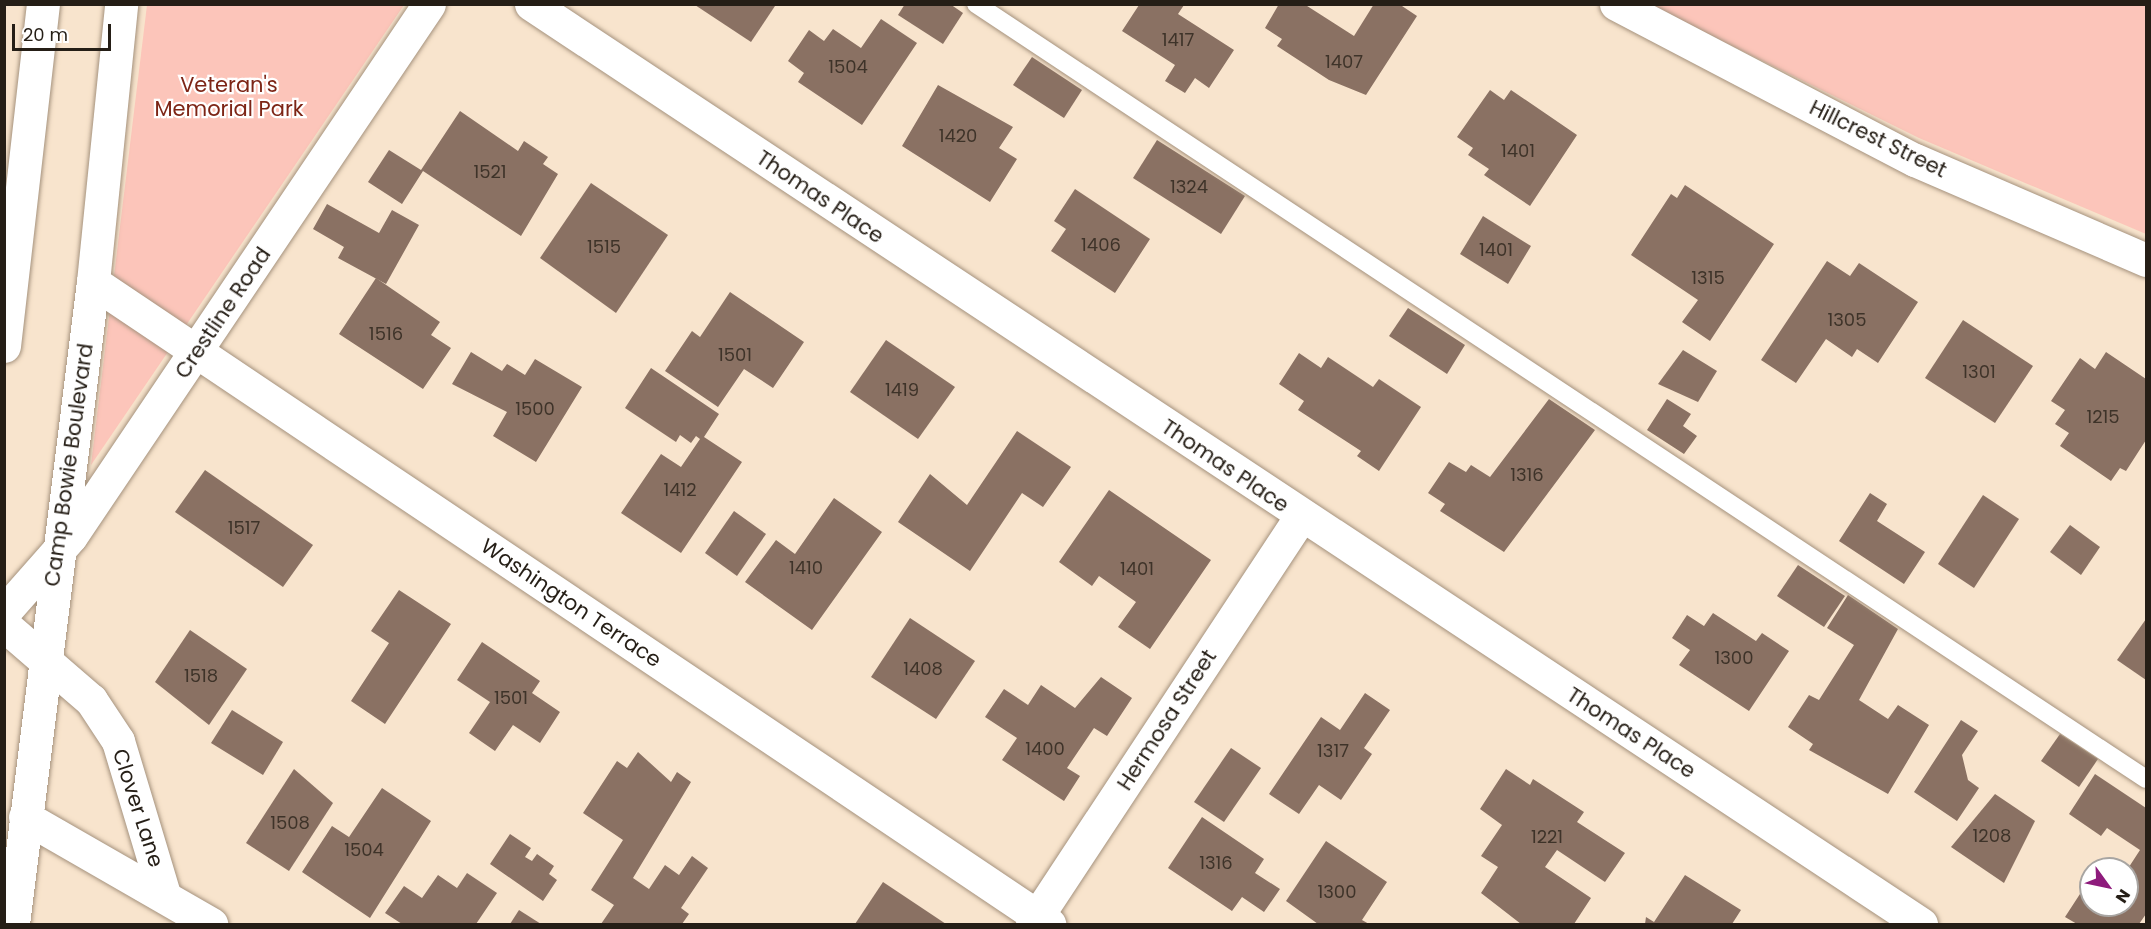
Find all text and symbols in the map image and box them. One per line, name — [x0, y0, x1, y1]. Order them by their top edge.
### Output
scale bar — [15, 12, 114, 50]
text: 20 m — [23, 22, 68, 47]
house number: 1417 — [1162, 29, 1194, 51]
house number: 1407 — [1325, 51, 1363, 73]
house number: 1504 — [828, 56, 868, 78]
park label: Veteran's Memorial Park — [154, 72, 304, 122]
street label: Hillcrest Street — [1805, 95, 1951, 183]
house number: 1420 — [939, 125, 977, 147]
house number: 1401 — [1501, 140, 1535, 162]
street label: Thomas Place — [752, 145, 888, 249]
house number: 1521 — [473, 161, 507, 183]
house number: 1324 — [1170, 176, 1208, 198]
house number: 1406 — [1081, 234, 1121, 256]
house number: 1515 — [587, 236, 621, 258]
house number: 1401 — [1479, 239, 1513, 261]
street label: Crestline Road — [170, 243, 276, 383]
house number: 1315 — [1691, 267, 1725, 289]
house number: 1305 — [1828, 309, 1866, 331]
house number: 1516 — [369, 323, 403, 345]
street label: Camp Bowie Boulevard — [39, 342, 99, 588]
house number: 1501 — [718, 344, 752, 366]
house number: 1301 — [1962, 361, 1996, 383]
house number: 1419 — [885, 379, 919, 401]
house number: 1500 — [515, 398, 555, 420]
house number: 1215 — [2086, 406, 2120, 428]
street label: Thomas Place — [1157, 414, 1293, 518]
house number: 1316 — [1510, 464, 1544, 486]
house number: 1412 — [663, 479, 697, 501]
house number: 1517 — [228, 517, 260, 539]
street label: Washington Terrace — [476, 533, 666, 673]
house number: 1410 — [789, 557, 823, 579]
house number: 1401 — [1120, 558, 1154, 580]
street label: Hermosa Street — [1112, 645, 1222, 795]
house number: 1300 — [1715, 647, 1753, 669]
house number: 1408 — [903, 658, 943, 680]
house number: 1518 — [184, 665, 218, 687]
street label: Thomas Place — [1562, 682, 1700, 784]
house number: 1501 — [494, 687, 528, 709]
house number: 1400 — [1025, 738, 1065, 760]
house number: 1317 — [1317, 740, 1349, 762]
street label: Clover Lane — [107, 746, 169, 870]
house number: 1508 — [270, 812, 310, 834]
house number: 1208 — [1973, 825, 2011, 847]
house number: 1221 — [1531, 826, 1563, 848]
house number: 1504 — [344, 839, 384, 861]
house number: 1316 — [1199, 852, 1233, 874]
north arrow — [2079, 857, 2139, 917]
house number: 1300 — [1318, 881, 1356, 903]
text: N — [2110, 885, 2136, 907]

